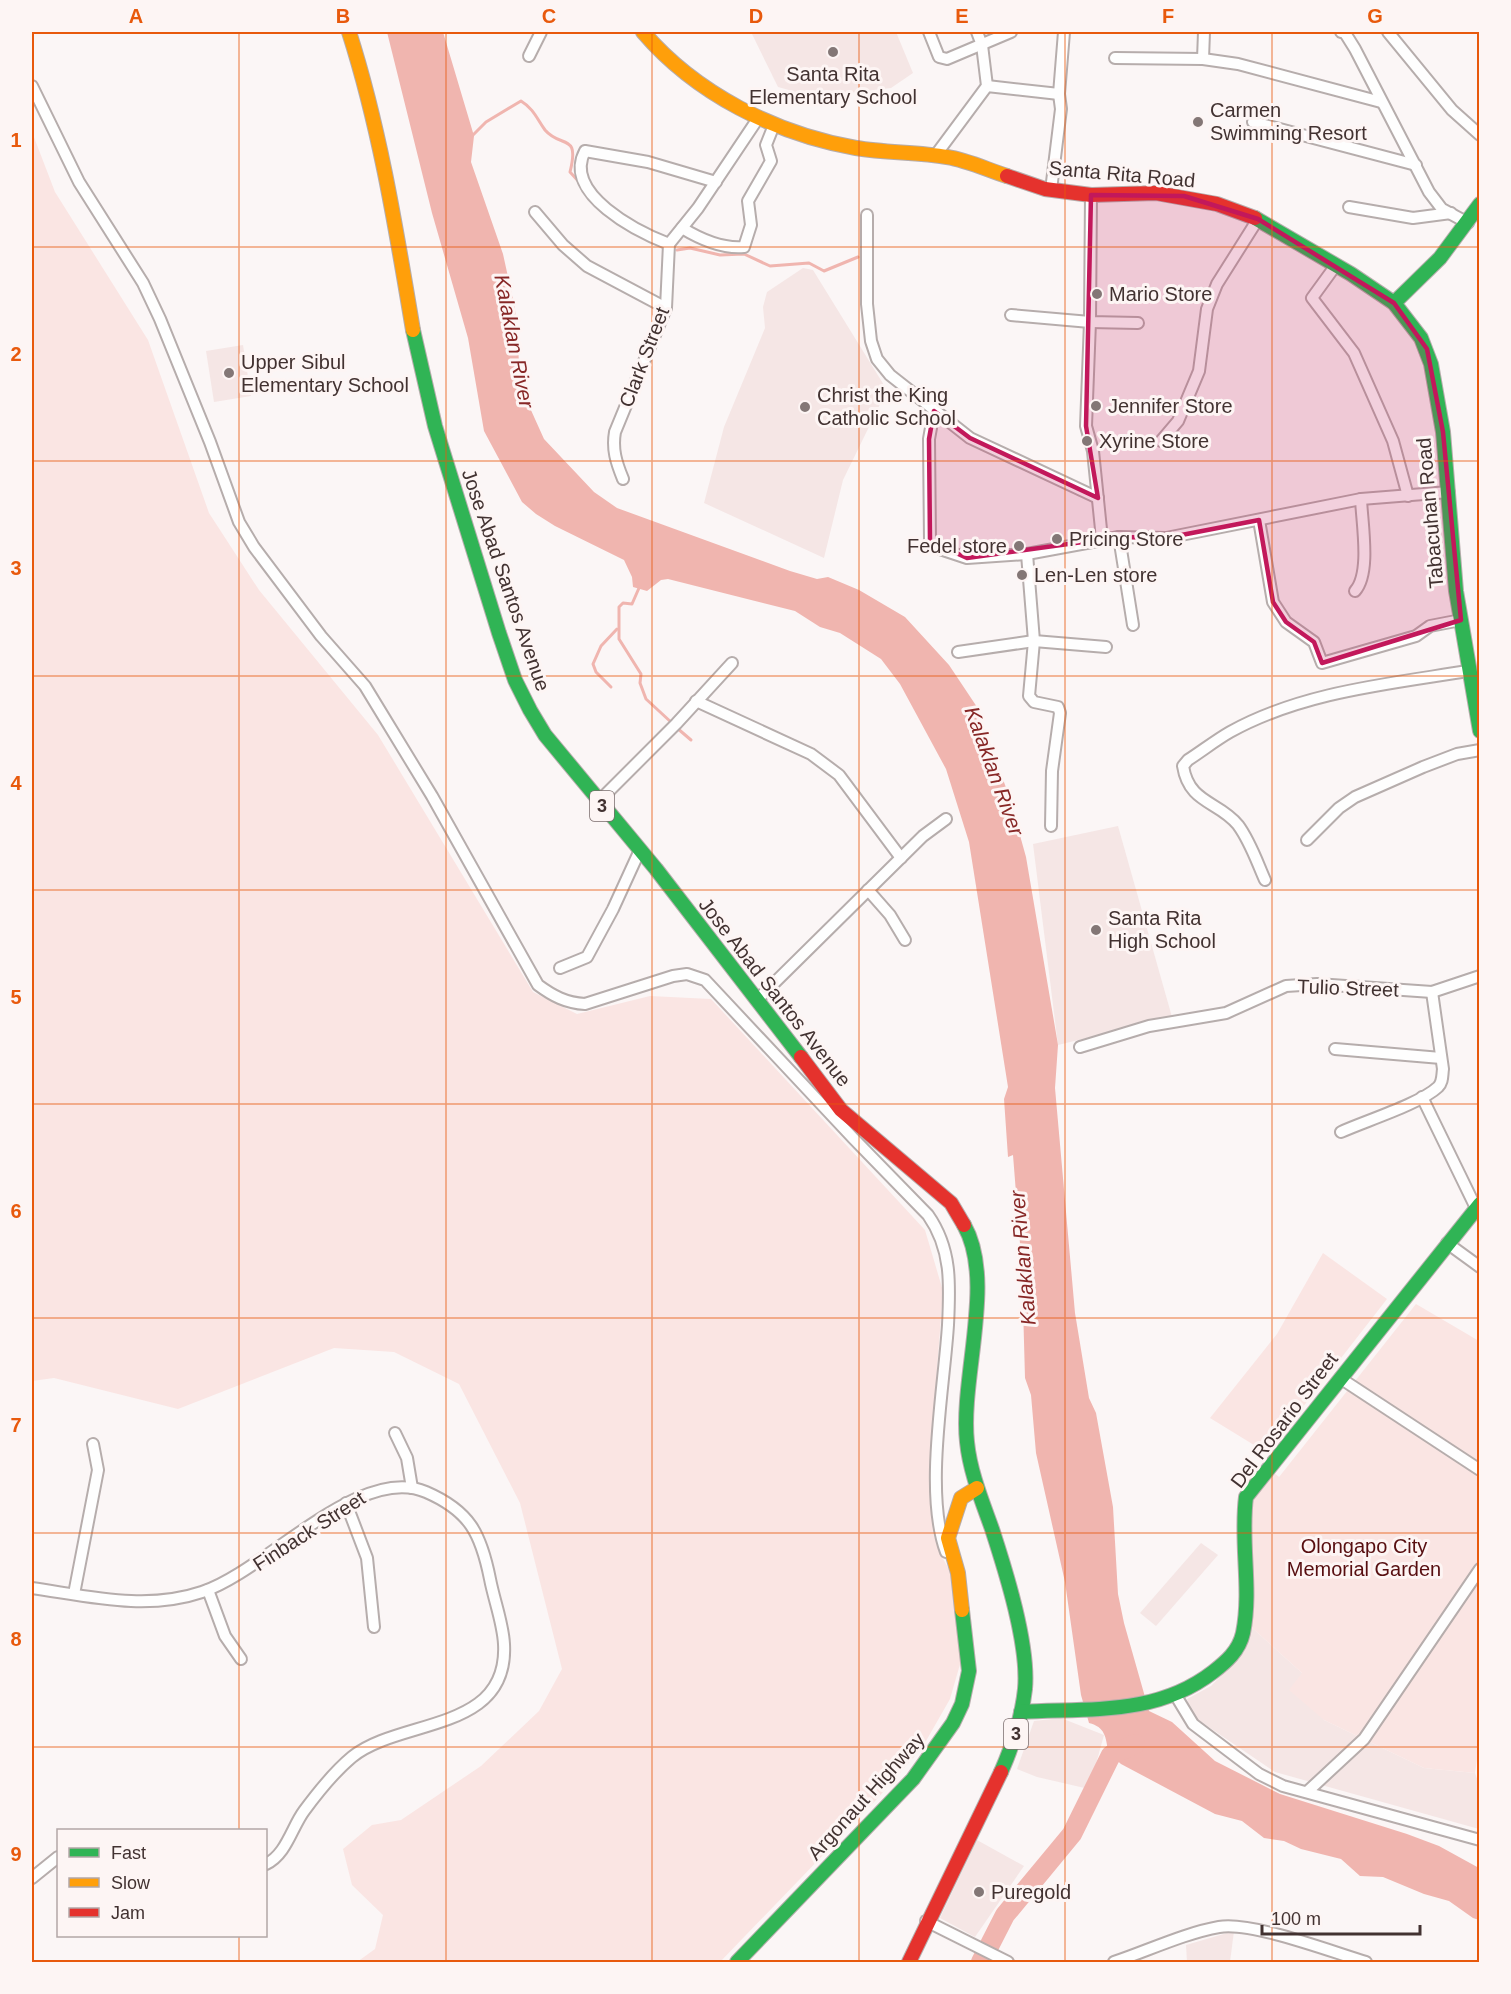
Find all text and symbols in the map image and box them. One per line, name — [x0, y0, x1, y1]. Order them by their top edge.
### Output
text: A — [129, 5, 143, 27]
text: B — [336, 5, 350, 27]
text: C — [542, 5, 556, 27]
text: D — [749, 5, 763, 27]
text: E — [955, 5, 969, 27]
text: F — [1162, 5, 1174, 27]
text: G — [1367, 5, 1383, 27]
marker: Santa Rita Elementary School — [826, 45, 840, 59]
place label: Santa Rita Elementary School — [749, 63, 917, 108]
place label: Carmen Swimming Resort — [1210, 99, 1367, 144]
marker: Carmen Swimming Resort — [1191, 115, 1205, 129]
text: 1 — [10, 129, 22, 151]
street label: Santa Rita Road — [1048, 157, 1196, 191]
water label: Kalaklan River — [490, 272, 539, 411]
place label: Mario Store — [1109, 283, 1212, 305]
marker: Mario Store — [1090, 287, 1104, 301]
street label: Clark Street — [615, 303, 673, 410]
text: 2 — [10, 343, 22, 365]
place label: Upper Sibul Elementary School — [241, 351, 409, 396]
marker: Upper Sibul Elementary School — [222, 366, 236, 380]
place label: Christ the King Catholic School — [817, 384, 956, 429]
place label: Jennifer Store — [1108, 395, 1233, 417]
marker: Jennifer Store — [1089, 399, 1103, 413]
marker: Christ the King Catholic School — [798, 400, 812, 414]
place label: Xyrine Store — [1099, 430, 1209, 452]
marker: Xyrine Store — [1080, 434, 1094, 448]
street label: Tabacuhan Road — [1412, 437, 1448, 589]
street label: Jose Abad Santos Avenue — [458, 466, 554, 694]
place label: Pricing Store — [1069, 528, 1184, 550]
marker: Pricing Store — [1050, 532, 1064, 546]
place label: Fedel store — [907, 535, 1007, 557]
marker: Fedel store — [1012, 539, 1026, 553]
text: 3 — [10, 557, 22, 579]
place label: Len-Len store — [1034, 564, 1157, 586]
marker: Len-Len store — [1015, 568, 1029, 582]
water label: Kalaklan River — [961, 703, 1029, 839]
text: 4 — [10, 772, 22, 794]
road number: 3 — [590, 791, 614, 821]
street label: Jose Abad Santos Avenue — [695, 893, 855, 1091]
place label: Santa Rita High School — [1108, 907, 1216, 952]
marker: Santa Rita High School — [1089, 923, 1103, 937]
street label: Tulio Street — [1297, 975, 1400, 1001]
text: 5 — [10, 986, 22, 1008]
water label: Kalaklan River — [1005, 1189, 1040, 1326]
text: 6 — [10, 1200, 22, 1222]
street label: Del Rosario Street — [1226, 1348, 1342, 1492]
text: 7 — [10, 1414, 22, 1436]
street label: Finback Street — [249, 1486, 369, 1575]
park label: Olongapo City Memorial Garden — [1287, 1535, 1441, 1580]
text: 8 — [10, 1628, 22, 1650]
road number: 3 — [1004, 1719, 1028, 1749]
street label: Argonaut Highway — [803, 1728, 929, 1864]
legend — [57, 1829, 267, 1937]
text: 9 — [10, 1843, 22, 1865]
text: Fast — [111, 1843, 146, 1863]
text: Slow — [111, 1873, 151, 1893]
place label: Puregold — [991, 1881, 1071, 1903]
marker: Puregold — [972, 1885, 986, 1899]
scale bar — [1262, 1898, 1420, 1936]
text: Jam — [111, 1903, 145, 1923]
text: 100 m — [1271, 1909, 1321, 1929]

